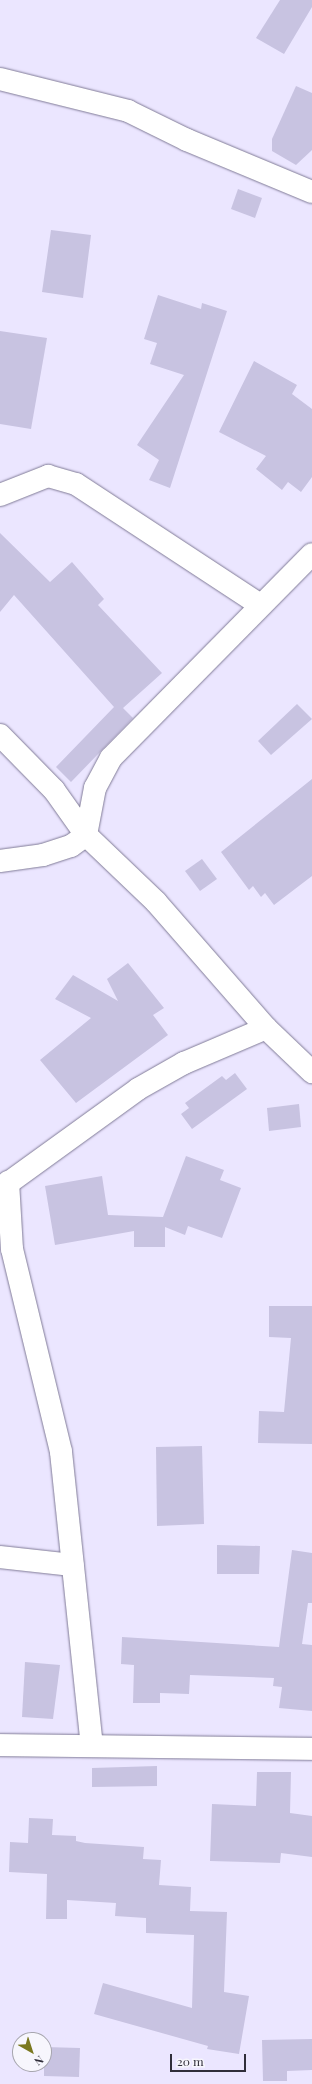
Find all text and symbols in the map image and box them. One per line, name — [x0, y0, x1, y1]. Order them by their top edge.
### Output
north arrow — [12, 2032, 52, 2072]
scale bar — [172, 2046, 248, 2072]
text: N — [31, 2053, 47, 2069]
text: 20 m — [177, 2053, 204, 2069]

